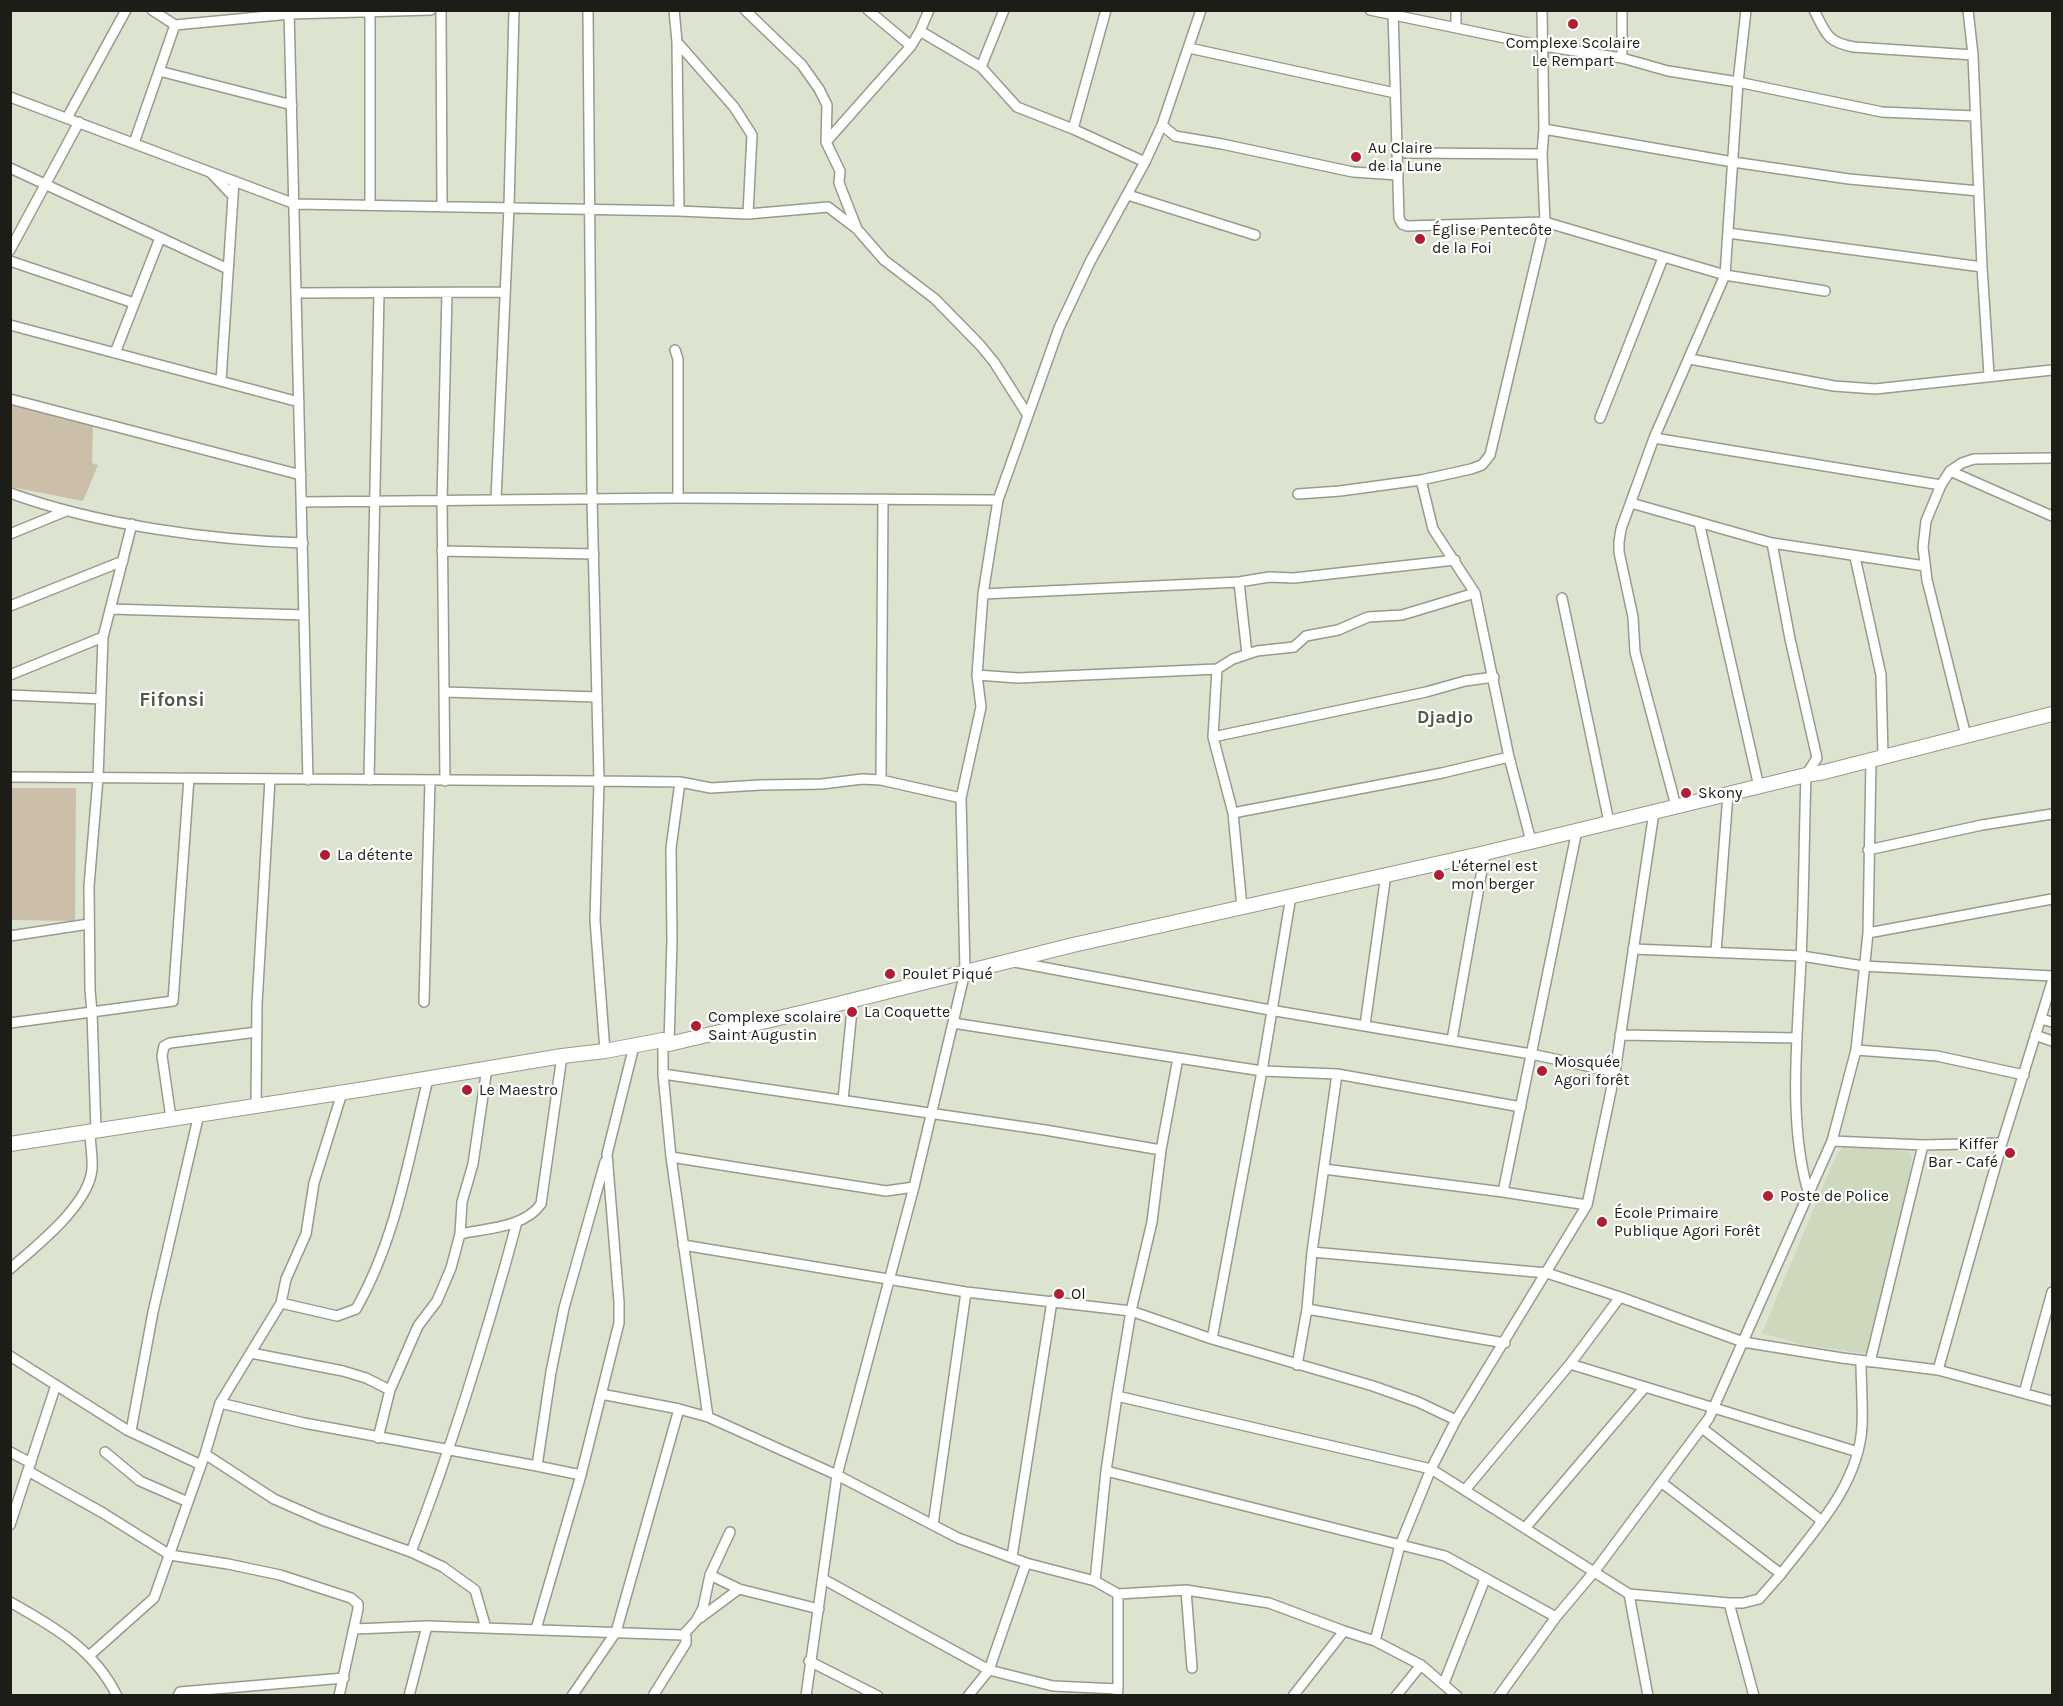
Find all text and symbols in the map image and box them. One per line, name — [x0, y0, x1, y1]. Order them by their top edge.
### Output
marker: Complexe Scolaire Le Rempart — [1566, 17, 1580, 31]
place label: Complexe Scolaire Le Rempart — [1506, 33, 1640, 71]
place label: Au Claire de la Lune — [1368, 138, 1442, 176]
marker: Au Claire de la Lune — [1349, 150, 1363, 164]
place label: Église Pentecôte de la Foi — [1432, 220, 1552, 258]
marker: Église Pentecôte de la Foi — [1413, 232, 1427, 246]
district label: Fifonsi — [139, 688, 205, 712]
district label: Djadjo — [1417, 707, 1473, 729]
place label: Skony — [1698, 783, 1743, 803]
marker: Skony — [1679, 786, 1693, 800]
place label: La détente — [337, 845, 413, 865]
marker: La détente — [318, 848, 332, 862]
place label: L'éternel est mon berger — [1451, 856, 1538, 894]
marker: L'éternel est mon berger — [1432, 868, 1446, 882]
place label: Poulet Piqué — [902, 964, 993, 984]
marker: Poulet Piqué — [883, 967, 897, 981]
place label: La Coquette — [864, 1002, 950, 1022]
marker: La Coquette — [845, 1005, 859, 1019]
place label: Complexe scolaire Saint Augustin — [708, 1007, 841, 1045]
marker: Complexe scolaire Saint Augustin — [689, 1019, 703, 1033]
place label: Mosquée Agori forêt — [1554, 1052, 1630, 1090]
marker: Mosquée Agori forêt — [1535, 1064, 1549, 1078]
place label: Le Maestro — [479, 1080, 558, 1100]
marker: Le Maestro — [460, 1083, 474, 1097]
place label: Kiffer Bar - Café — [1928, 1134, 1998, 1172]
marker: Kiffer Bar - Café — [2003, 1146, 2017, 1160]
place label: Poste de Police — [1780, 1186, 1889, 1206]
marker: Poste de Police — [1761, 1189, 1775, 1203]
place label: École Primaire Publique Agori Forêt — [1614, 1203, 1760, 1241]
marker: École Primaire Publique Agori Forêt — [1595, 1215, 1609, 1229]
place label: Ol — [1071, 1284, 1086, 1304]
marker: Ol — [1052, 1287, 1066, 1301]

